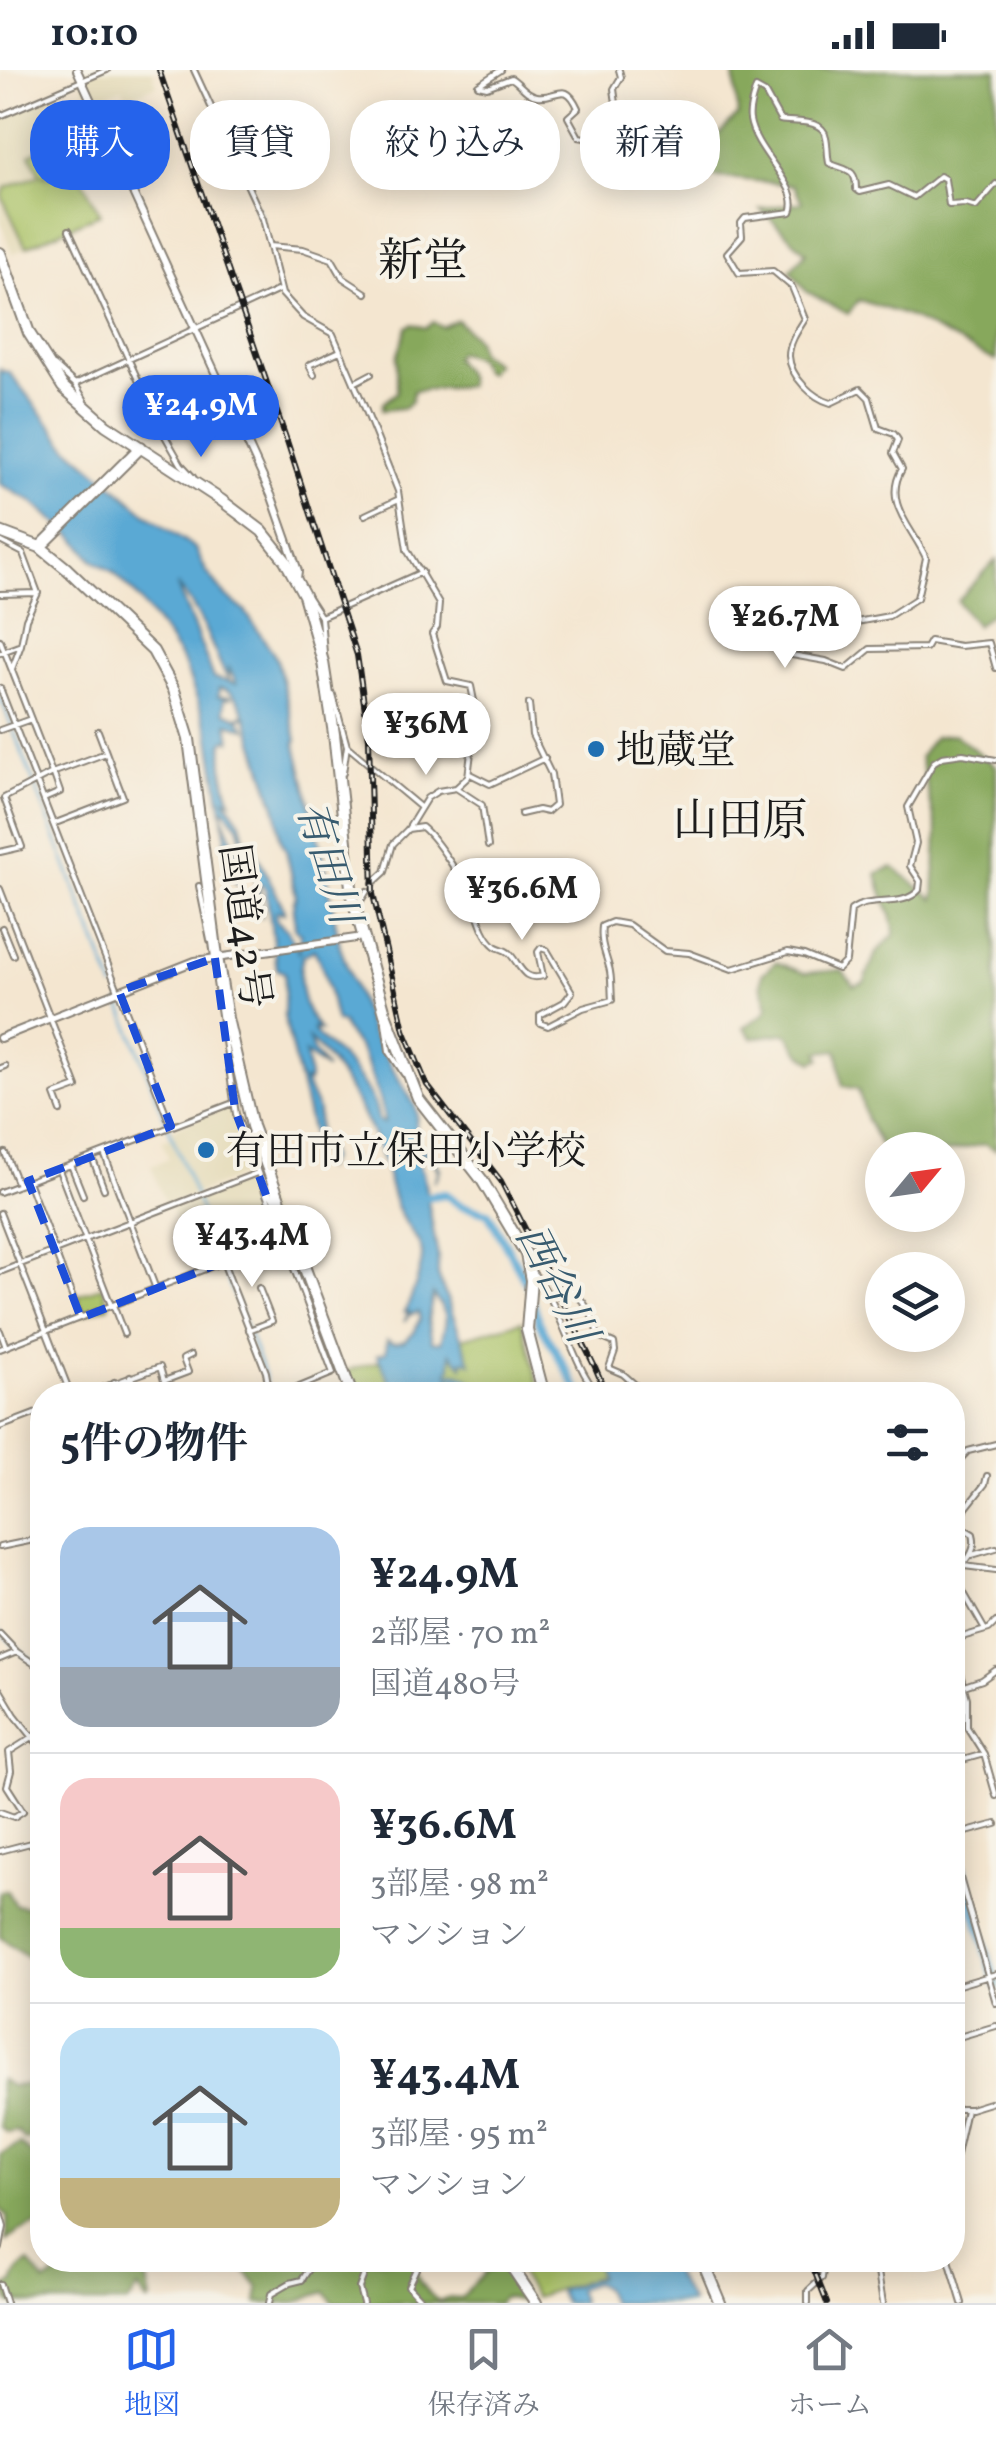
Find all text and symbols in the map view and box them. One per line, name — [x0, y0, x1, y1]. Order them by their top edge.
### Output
text: 10:10 — [50, 9, 138, 62]
chip: 購入 — [30, 100, 170, 190]
chip: 賃貸 — [190, 100, 330, 190]
chip: 絞り込み — [350, 100, 560, 190]
chip: 新着 — [580, 100, 720, 190]
district label: 新堂 — [378, 232, 468, 295]
pin: ¥24.9M — [120, 375, 282, 460]
text: ¥24.9M — [144, 385, 258, 429]
pin: ¥26.7M — [704, 586, 866, 671]
text: ¥26.7M — [731, 596, 839, 640]
pin: ¥36M — [367, 693, 485, 778]
text: ¥36M — [383, 703, 469, 747]
place label: 地蔵堂 — [616, 725, 736, 781]
marker: 地蔵堂 — [585, 738, 607, 760]
district label: 山田原 — [672, 792, 808, 855]
water label: 有田川 — [279, 794, 373, 936]
street label: 国道42号 — [203, 841, 281, 1012]
pin: ¥36.6M — [441, 858, 603, 943]
text: ¥36.6M — [466, 868, 578, 912]
place label: 有田市立保田小学校 — [226, 1126, 586, 1182]
north arrow — [865, 1132, 965, 1232]
map controls — [865, 1132, 965, 1352]
marker: 有田市立保田小学校 — [195, 1139, 217, 1161]
pin: ¥43.4M — [171, 1205, 333, 1290]
text: ¥43.4M — [195, 1215, 309, 1259]
water label: 西谷川 — [499, 1216, 611, 1358]
button: layers — [865, 1252, 965, 1352]
icon: filters — [880, 1415, 935, 1470]
text: 5件の物件 — [60, 1417, 248, 1476]
text: ¥24.9M — [370, 1547, 519, 1606]
icon: home — [140, 1567, 260, 1687]
text: 2部屋 · 70 m² — [370, 1613, 550, 1657]
text: 国道480号 — [370, 1664, 520, 1708]
text: ¥36.6M — [370, 1798, 517, 1857]
icon: home — [140, 1818, 260, 1938]
text: 3部屋 · 98 m² — [370, 1864, 549, 1908]
text: マンション — [370, 1915, 529, 1959]
text: ¥43.4M — [370, 2048, 520, 2107]
icon: home — [140, 2068, 260, 2188]
text: 3部屋 · 95 m² — [370, 2114, 548, 2158]
text: マンション — [370, 2165, 529, 2209]
tab: 地図 — [124, 2322, 180, 2426]
tab: 保存済み — [428, 2322, 540, 2426]
tab: ホーム — [788, 2322, 872, 2426]

